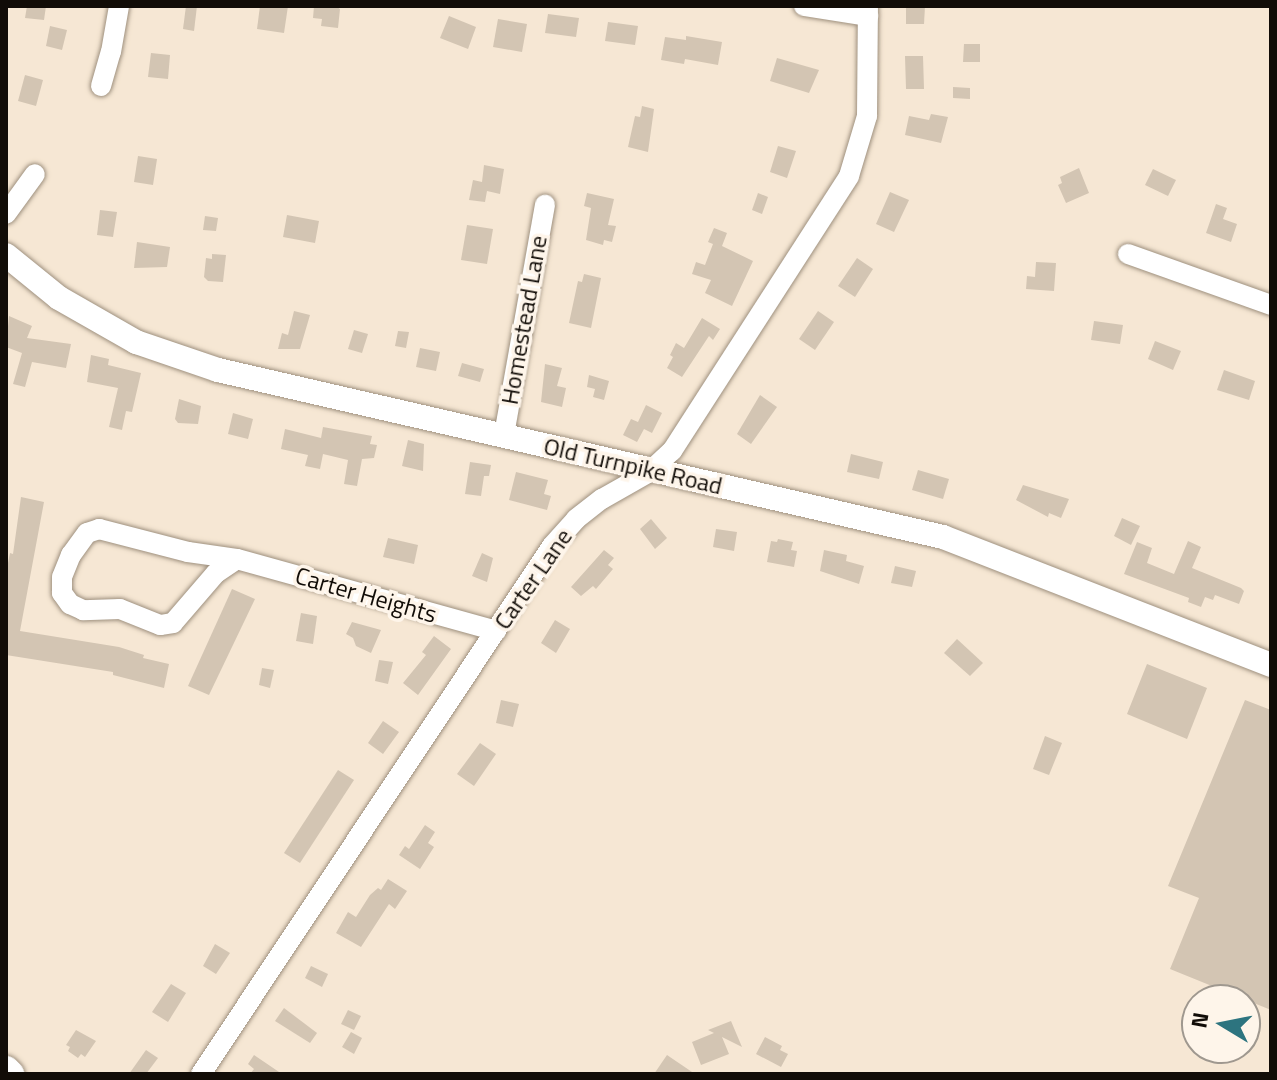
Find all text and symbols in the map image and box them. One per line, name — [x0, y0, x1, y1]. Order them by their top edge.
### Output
street label: Homestead Lane — [495, 233, 553, 407]
street label: Old Turnpike Road — [541, 431, 725, 501]
street label: Carter Lane — [488, 523, 578, 635]
street label: Carter Heights — [292, 561, 440, 629]
north arrow — [1181, 984, 1261, 1064]
text: N — [1181, 1010, 1217, 1031]

